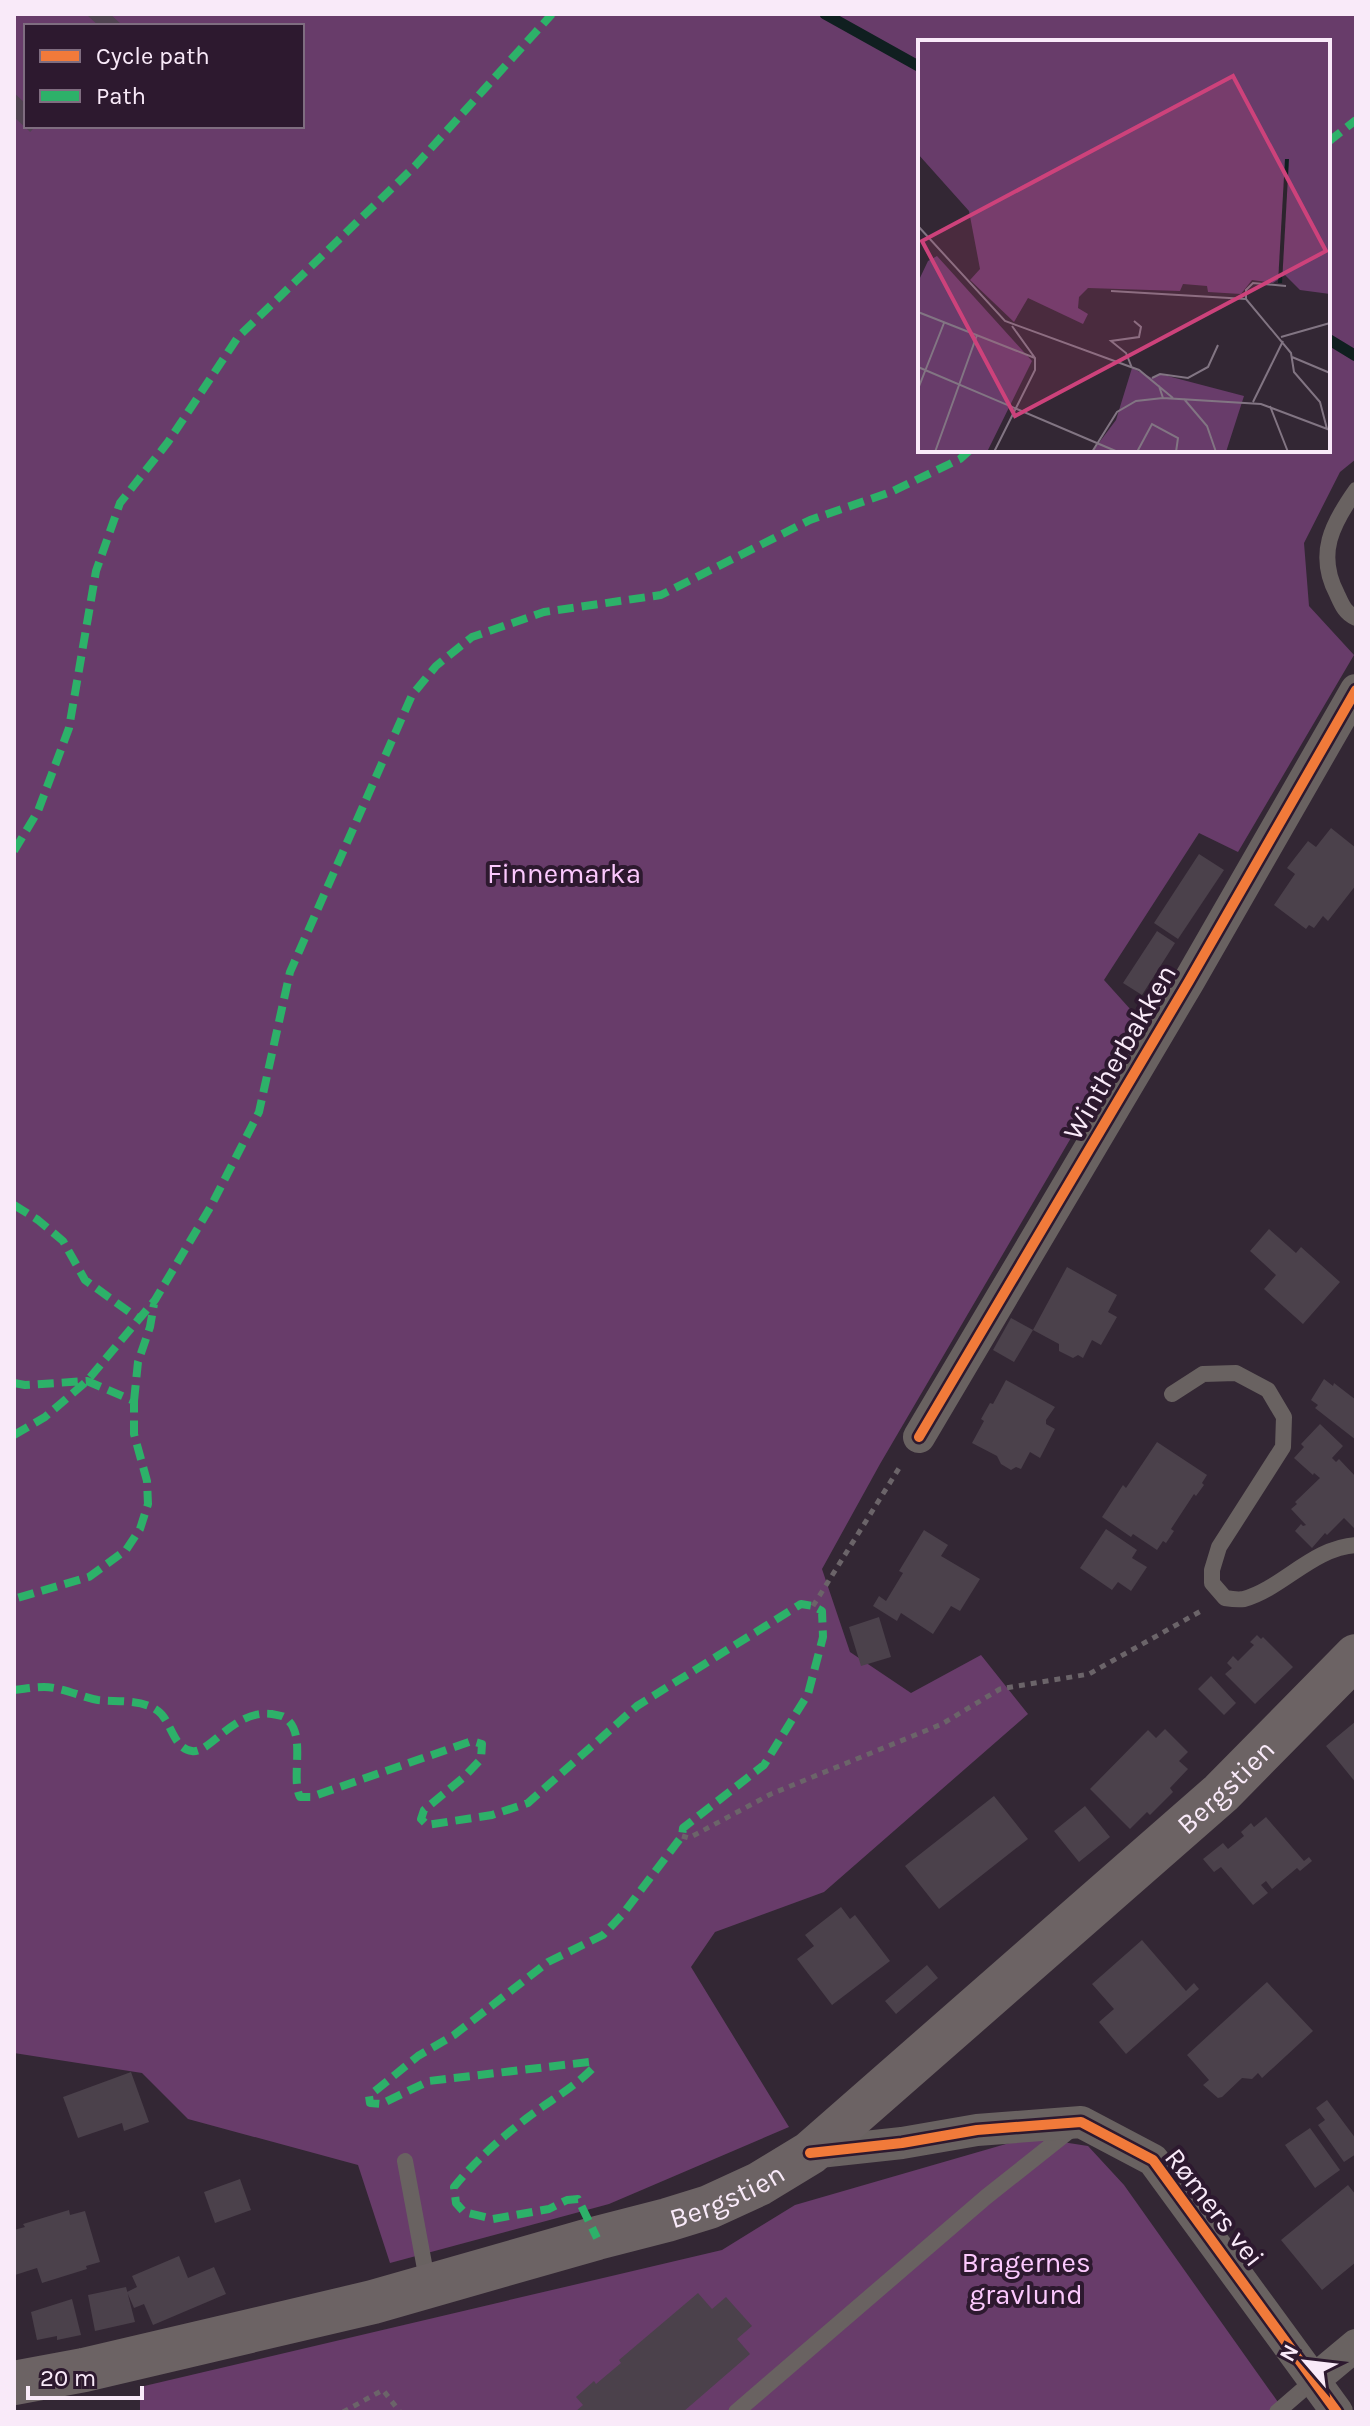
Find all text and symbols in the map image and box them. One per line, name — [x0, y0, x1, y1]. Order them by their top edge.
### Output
legend — [24, 24, 304, 128]
inset map — [918, 40, 1330, 452]
text: Cycle path — [96, 42, 210, 70]
text: Path — [96, 82, 146, 110]
park label: Finnemarka — [487, 857, 641, 890]
street label: Wintherbakken — [1056, 959, 1183, 1146]
street label: Bergstien — [1170, 1733, 1281, 1841]
street label: Rømers vei — [1158, 2141, 1271, 2273]
street label: Bergstien — [666, 2156, 791, 2235]
park label: Bragernes gravlund — [961, 2246, 1091, 2311]
north arrow — [1266, 2322, 1346, 2402]
text: N — [1274, 2340, 1304, 2366]
scale bar — [28, 2350, 142, 2400]
text: 20 m — [40, 2364, 96, 2392]

